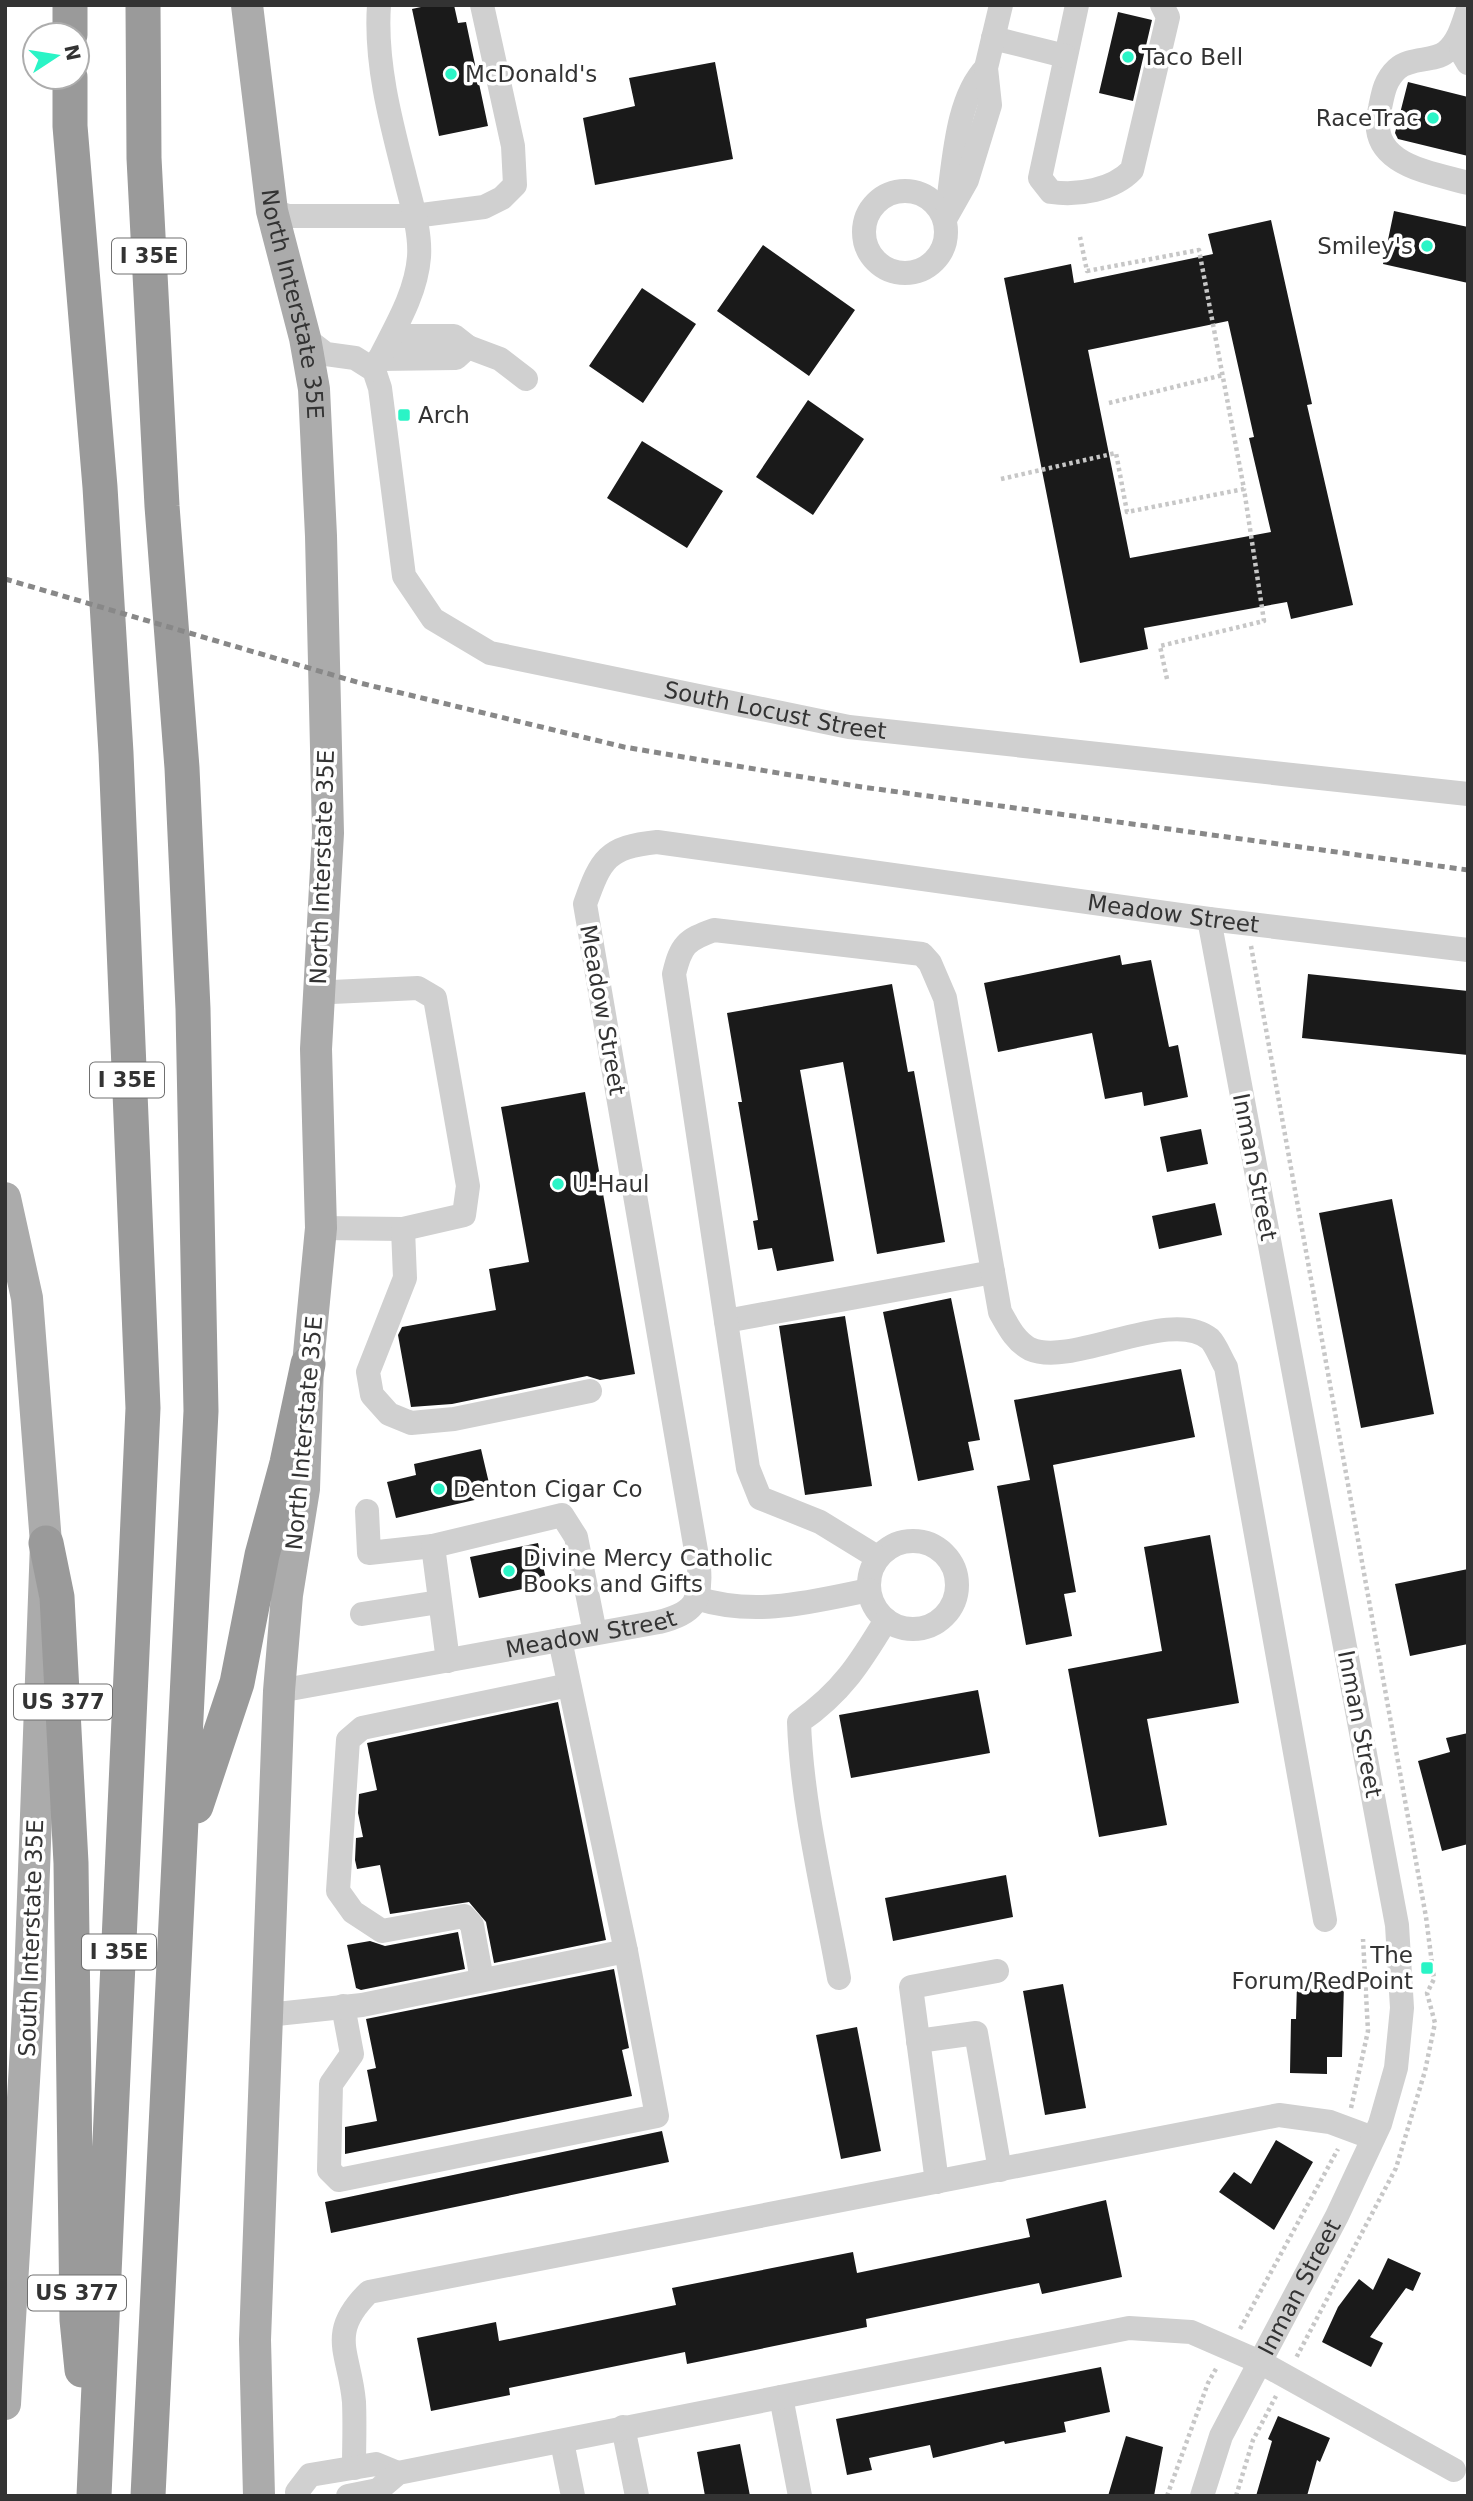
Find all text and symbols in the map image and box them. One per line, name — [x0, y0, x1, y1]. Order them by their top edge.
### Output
north arrow — [21, 21, 91, 91]
text: N — [60, 42, 85, 63]
place label: Taco Bell — [1141, 44, 1243, 70]
marker: Taco Bell — [1120, 49, 1136, 65]
place label: McDonald's — [465, 61, 597, 87]
marker: McDonald's — [443, 66, 459, 82]
place label: RaceTrac — [1316, 105, 1419, 131]
marker: RaceTrac — [1425, 110, 1441, 126]
street label: North Interstate 35E — [256, 187, 328, 420]
place label: Smiley's — [1317, 233, 1413, 259]
road number: I 35E — [112, 238, 186, 274]
marker: Smiley's — [1419, 238, 1435, 254]
place label: Arch — [418, 402, 470, 428]
marker: Arch — [396, 407, 412, 423]
street label: South Locust Street — [662, 676, 888, 744]
street label: North Interstate 35E — [305, 749, 339, 985]
street label: Meadow Street — [1086, 889, 1261, 938]
street label: Meadow Street — [575, 923, 631, 1097]
road number: I 35E — [90, 1062, 164, 1098]
street label: Inman Street — [1228, 1091, 1282, 1243]
place label: U-Haul — [572, 1171, 650, 1197]
marker: U-Haul — [550, 1176, 566, 1192]
street label: North Interstate 35E — [281, 1315, 327, 1551]
place label: Denton Cigar Co — [453, 1476, 642, 1502]
marker: Denton Cigar Co — [431, 1481, 447, 1497]
place label: Divine Mercy Catholic Books and Gifts — [523, 1545, 773, 1597]
marker: Divine Mercy Catholic Books and Gifts — [501, 1563, 517, 1579]
street label: Meadow Street — [504, 1605, 680, 1663]
street label: Inman Street — [1333, 1648, 1387, 1800]
road number: US 377 — [14, 1684, 112, 1720]
street label: South Interstate 35E — [14, 1819, 48, 2057]
road number: I 35E — [82, 1934, 156, 1969]
place label: The Forum/RedPoint — [1232, 1942, 1413, 1994]
marker: The Forum/RedPoint — [1419, 1960, 1435, 1976]
street label: Inman Street — [1253, 2215, 1346, 2360]
road number: US 377 — [28, 2276, 126, 2310]

